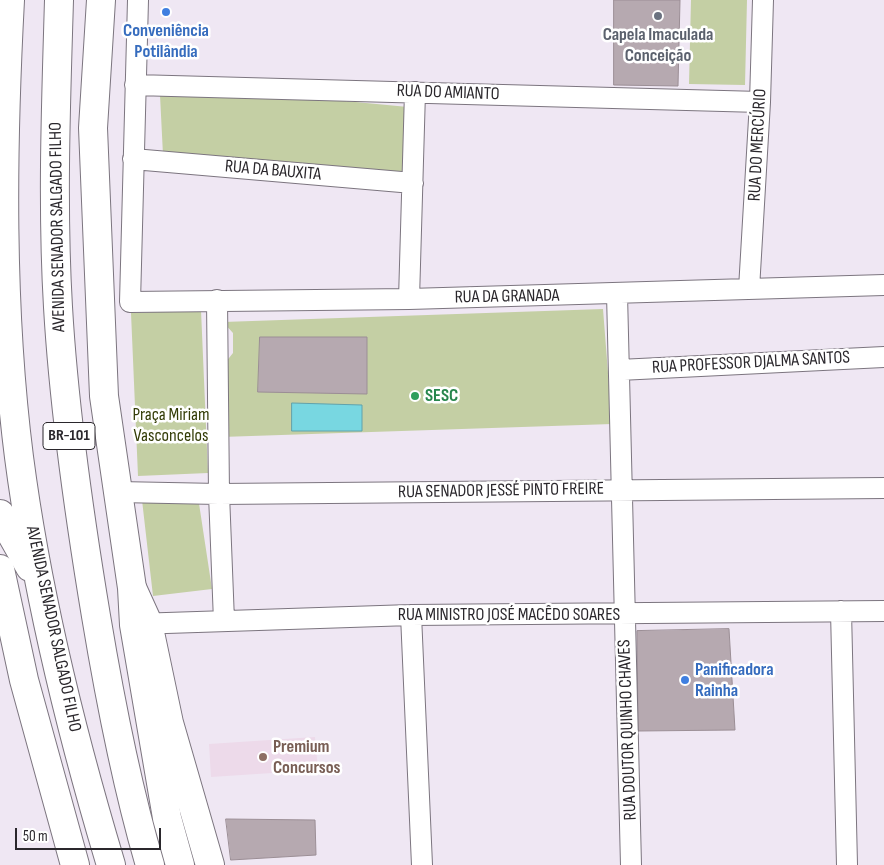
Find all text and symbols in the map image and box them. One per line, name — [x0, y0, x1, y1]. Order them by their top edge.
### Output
marker: Conveniência Potilândia — [160, 6, 172, 18]
marker: Capela Imaculada Conceição — [652, 10, 664, 22]
place label: Conveniência Potilândia — [123, 20, 209, 62]
place label: Capela Imaculada Conceição — [603, 24, 713, 66]
street label: RUA DO AMIANTO — [396, 80, 500, 106]
street label: RUA DO MERCÚRIO — [744, 88, 772, 202]
street label: AVENIDA SENADOR SALGADO FILHO — [45, 122, 71, 332]
street label: RUA DA BAUXITA — [224, 156, 322, 186]
street label: RUA DA GRANADA — [454, 285, 560, 309]
street label: RUA PROFESSOR DJALMA SANTOS — [652, 347, 850, 379]
place label: SESC — [425, 385, 458, 407]
marker: SESC — [409, 390, 421, 402]
park label: Praça Miriam Vasconcelos — [132, 404, 210, 446]
road number: BR-101 — [43, 422, 95, 450]
street label: RUA SENADOR JESSÉ PINTO FREIRE — [398, 478, 604, 504]
street label: AVENIDA SENADOR SALGADO FILHO — [21, 524, 85, 734]
street label: RUA MINISTRO JOSÉ MACÊDO SOARES — [398, 604, 620, 626]
street label: RUA DOUTOR QUINHO CHAVES — [614, 639, 642, 821]
place label: Panificadora Rainha — [695, 659, 774, 702]
marker: Panificadora Rainha — [679, 674, 691, 686]
place label: Premium Concursos — [273, 736, 341, 779]
marker: Premium Concursos — [257, 751, 269, 763]
scale bar — [18, 818, 164, 850]
text: 50 m — [23, 827, 48, 846]

